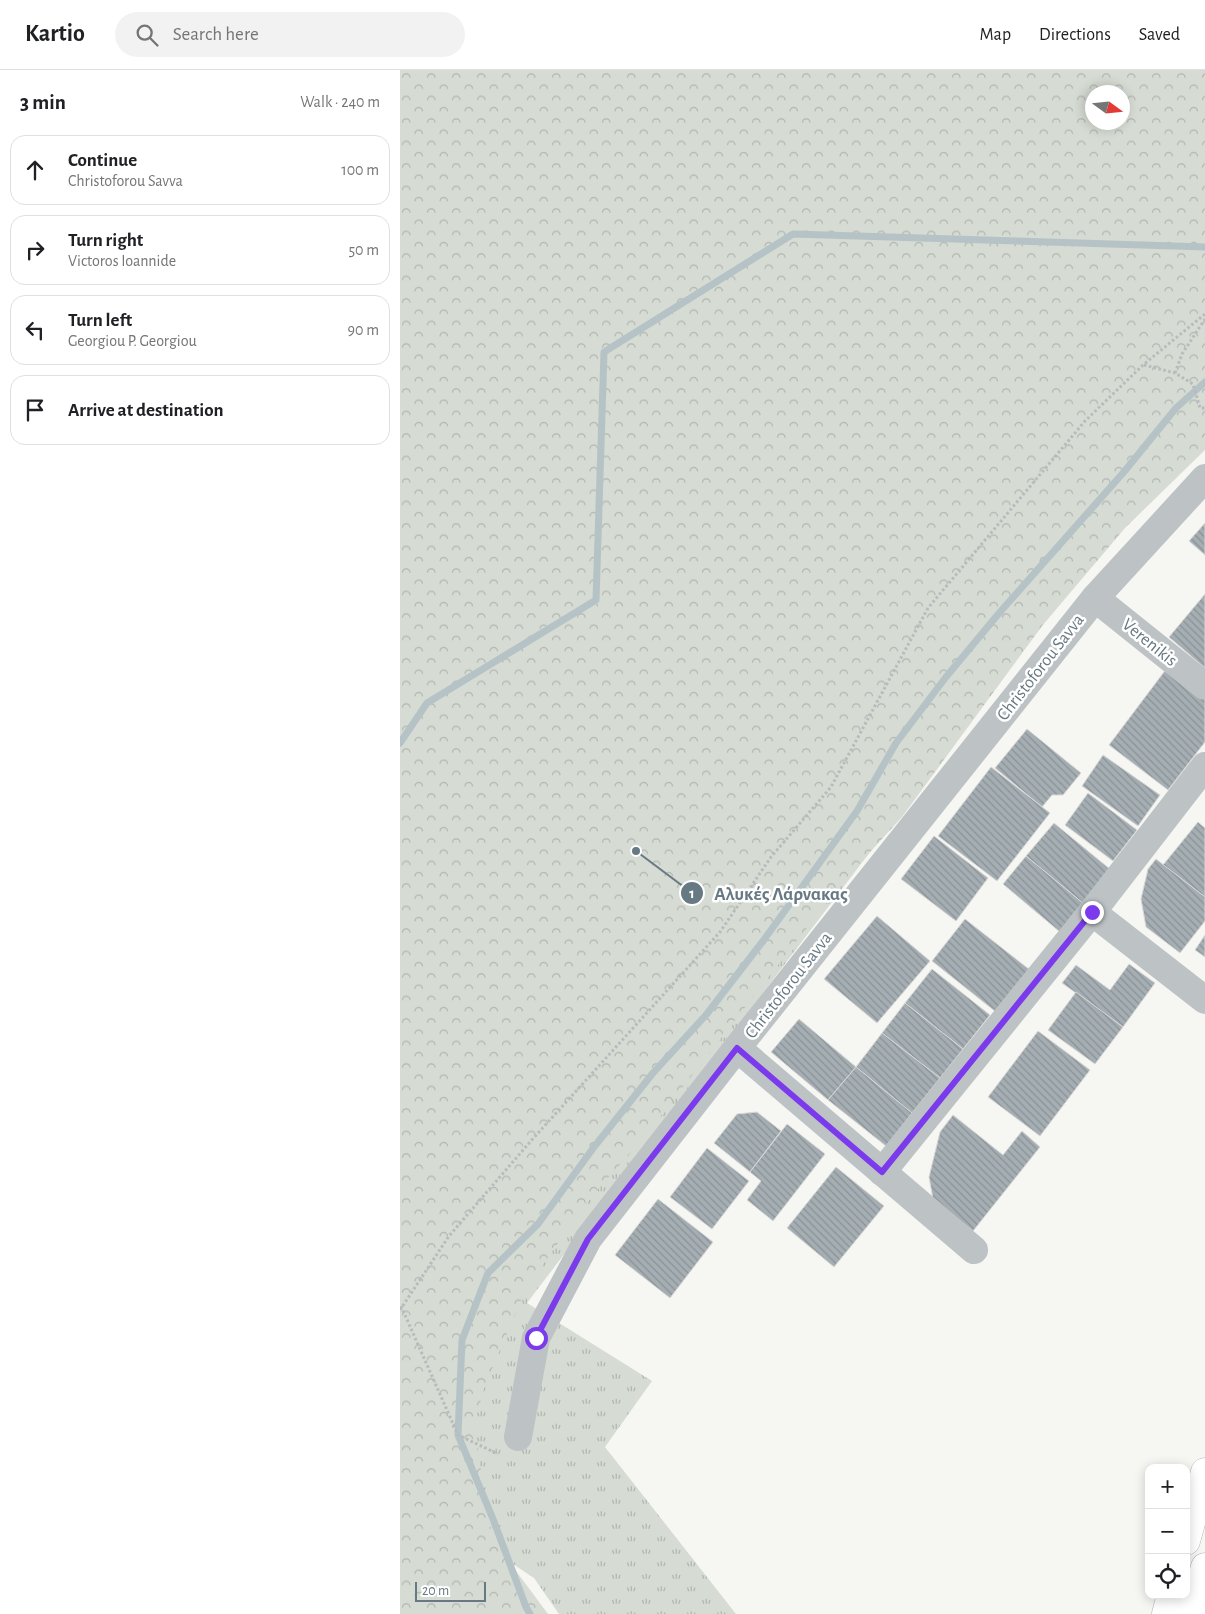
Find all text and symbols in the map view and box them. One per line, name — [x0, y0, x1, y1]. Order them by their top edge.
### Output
search box — [115, 12, 465, 57]
icon: search — [133, 21, 161, 49]
text: Kartio — [25, 22, 85, 46]
text: Search here — [173, 25, 259, 44]
text: Map — [980, 26, 1011, 44]
text: Directions — [1039, 26, 1111, 44]
text: Saved — [1139, 26, 1180, 44]
north arrow — [1085, 85, 1130, 130]
text: 3 min — [20, 92, 66, 113]
text: Walk · 240 m — [300, 94, 380, 110]
text: Continue — [68, 151, 137, 170]
icon: ahead — [21, 156, 49, 184]
text: 100 m — [341, 162, 379, 178]
text: Christoforou Savva — [68, 173, 183, 189]
text: Turn right — [68, 231, 143, 250]
icon: right — [21, 236, 49, 264]
text: 50 m — [348, 242, 379, 258]
text: Victoros Ioannide — [68, 253, 176, 269]
text: Turn left — [68, 311, 132, 330]
icon: left — [21, 316, 49, 344]
text: 90 m — [348, 322, 379, 338]
text: Georgiou P. Georgiou — [68, 333, 197, 349]
icon: arrive — [21, 396, 49, 424]
text: Arrive at destination — [68, 401, 224, 420]
street label: Christoforou Savva — [994, 611, 1088, 724]
street label: Verenikis — [1119, 615, 1180, 670]
callout: Αλυκές Λάρνακας — [679, 876, 858, 910]
text: Αλυκές Λάρνακας — [714, 885, 848, 904]
text: 1 — [689, 886, 695, 901]
route end — [1081, 901, 1104, 924]
street label: Christoforou Savva — [742, 929, 836, 1042]
route start — [525, 1327, 548, 1350]
map controls — [1145, 1464, 1190, 1599]
button: + — [1145, 1464, 1190, 1509]
button: − — [1145, 1509, 1190, 1554]
button: locate — [1145, 1554, 1190, 1599]
scale bar — [415, 1579, 486, 1602]
text: 20 m — [422, 1584, 449, 1598]

